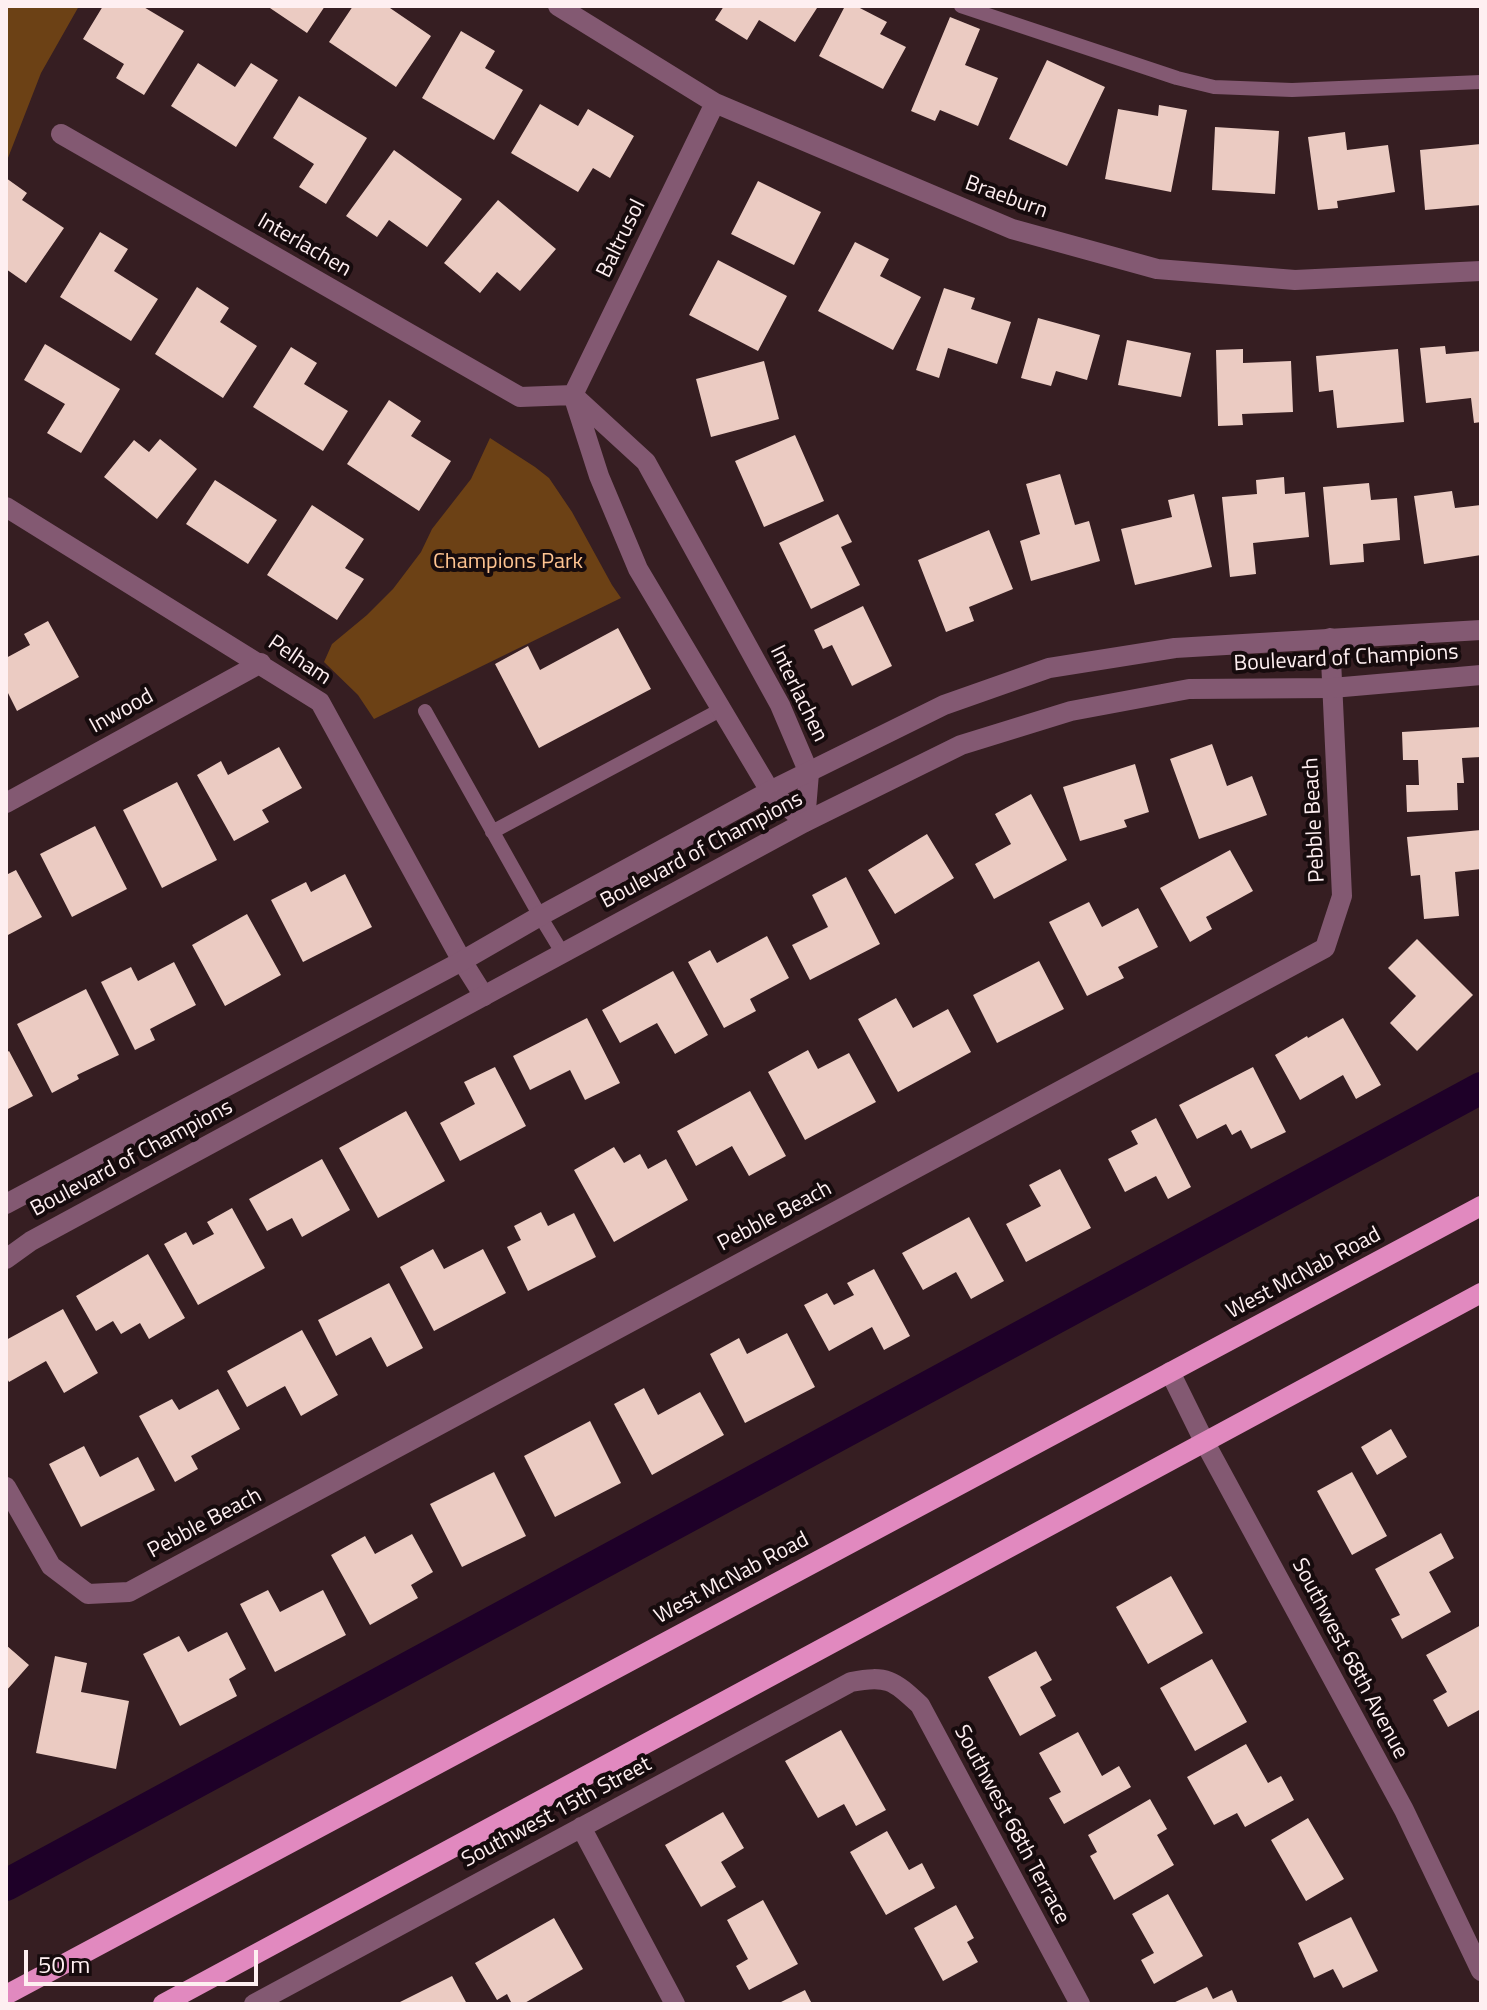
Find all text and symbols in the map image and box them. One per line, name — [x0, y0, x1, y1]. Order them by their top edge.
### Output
street label: Braeburn — [961, 171, 1051, 225]
street label: Baltrusol — [592, 196, 652, 282]
street label: Interlachen — [252, 209, 356, 283]
park label: Champions Park — [433, 550, 583, 576]
street label: Pelham — [262, 630, 336, 692]
street label: Boulevard of Champions — [1233, 640, 1459, 678]
street label: Interlachen — [763, 641, 833, 747]
street label: Inwood — [86, 684, 158, 740]
street label: Pebble Beach — [1299, 757, 1331, 883]
street label: Boulevard of Champions — [596, 787, 808, 915]
street label: Boulevard of Champions — [26, 1095, 238, 1223]
street label: Pebble Beach — [713, 1176, 837, 1258]
street label: West McNab Road — [1222, 1222, 1386, 1326]
street label: Pebble Beach — [143, 1483, 267, 1565]
street label: West McNab Road — [650, 1527, 814, 1631]
street label: Southwest 68th Avenue — [1285, 1554, 1413, 1764]
street label: Southwest 68th Terrace — [947, 1721, 1075, 1929]
street label: Southwest 15th Street — [458, 1752, 656, 1874]
scale bar — [28, 1934, 262, 1984]
text: 50 m — [38, 1946, 90, 1982]

